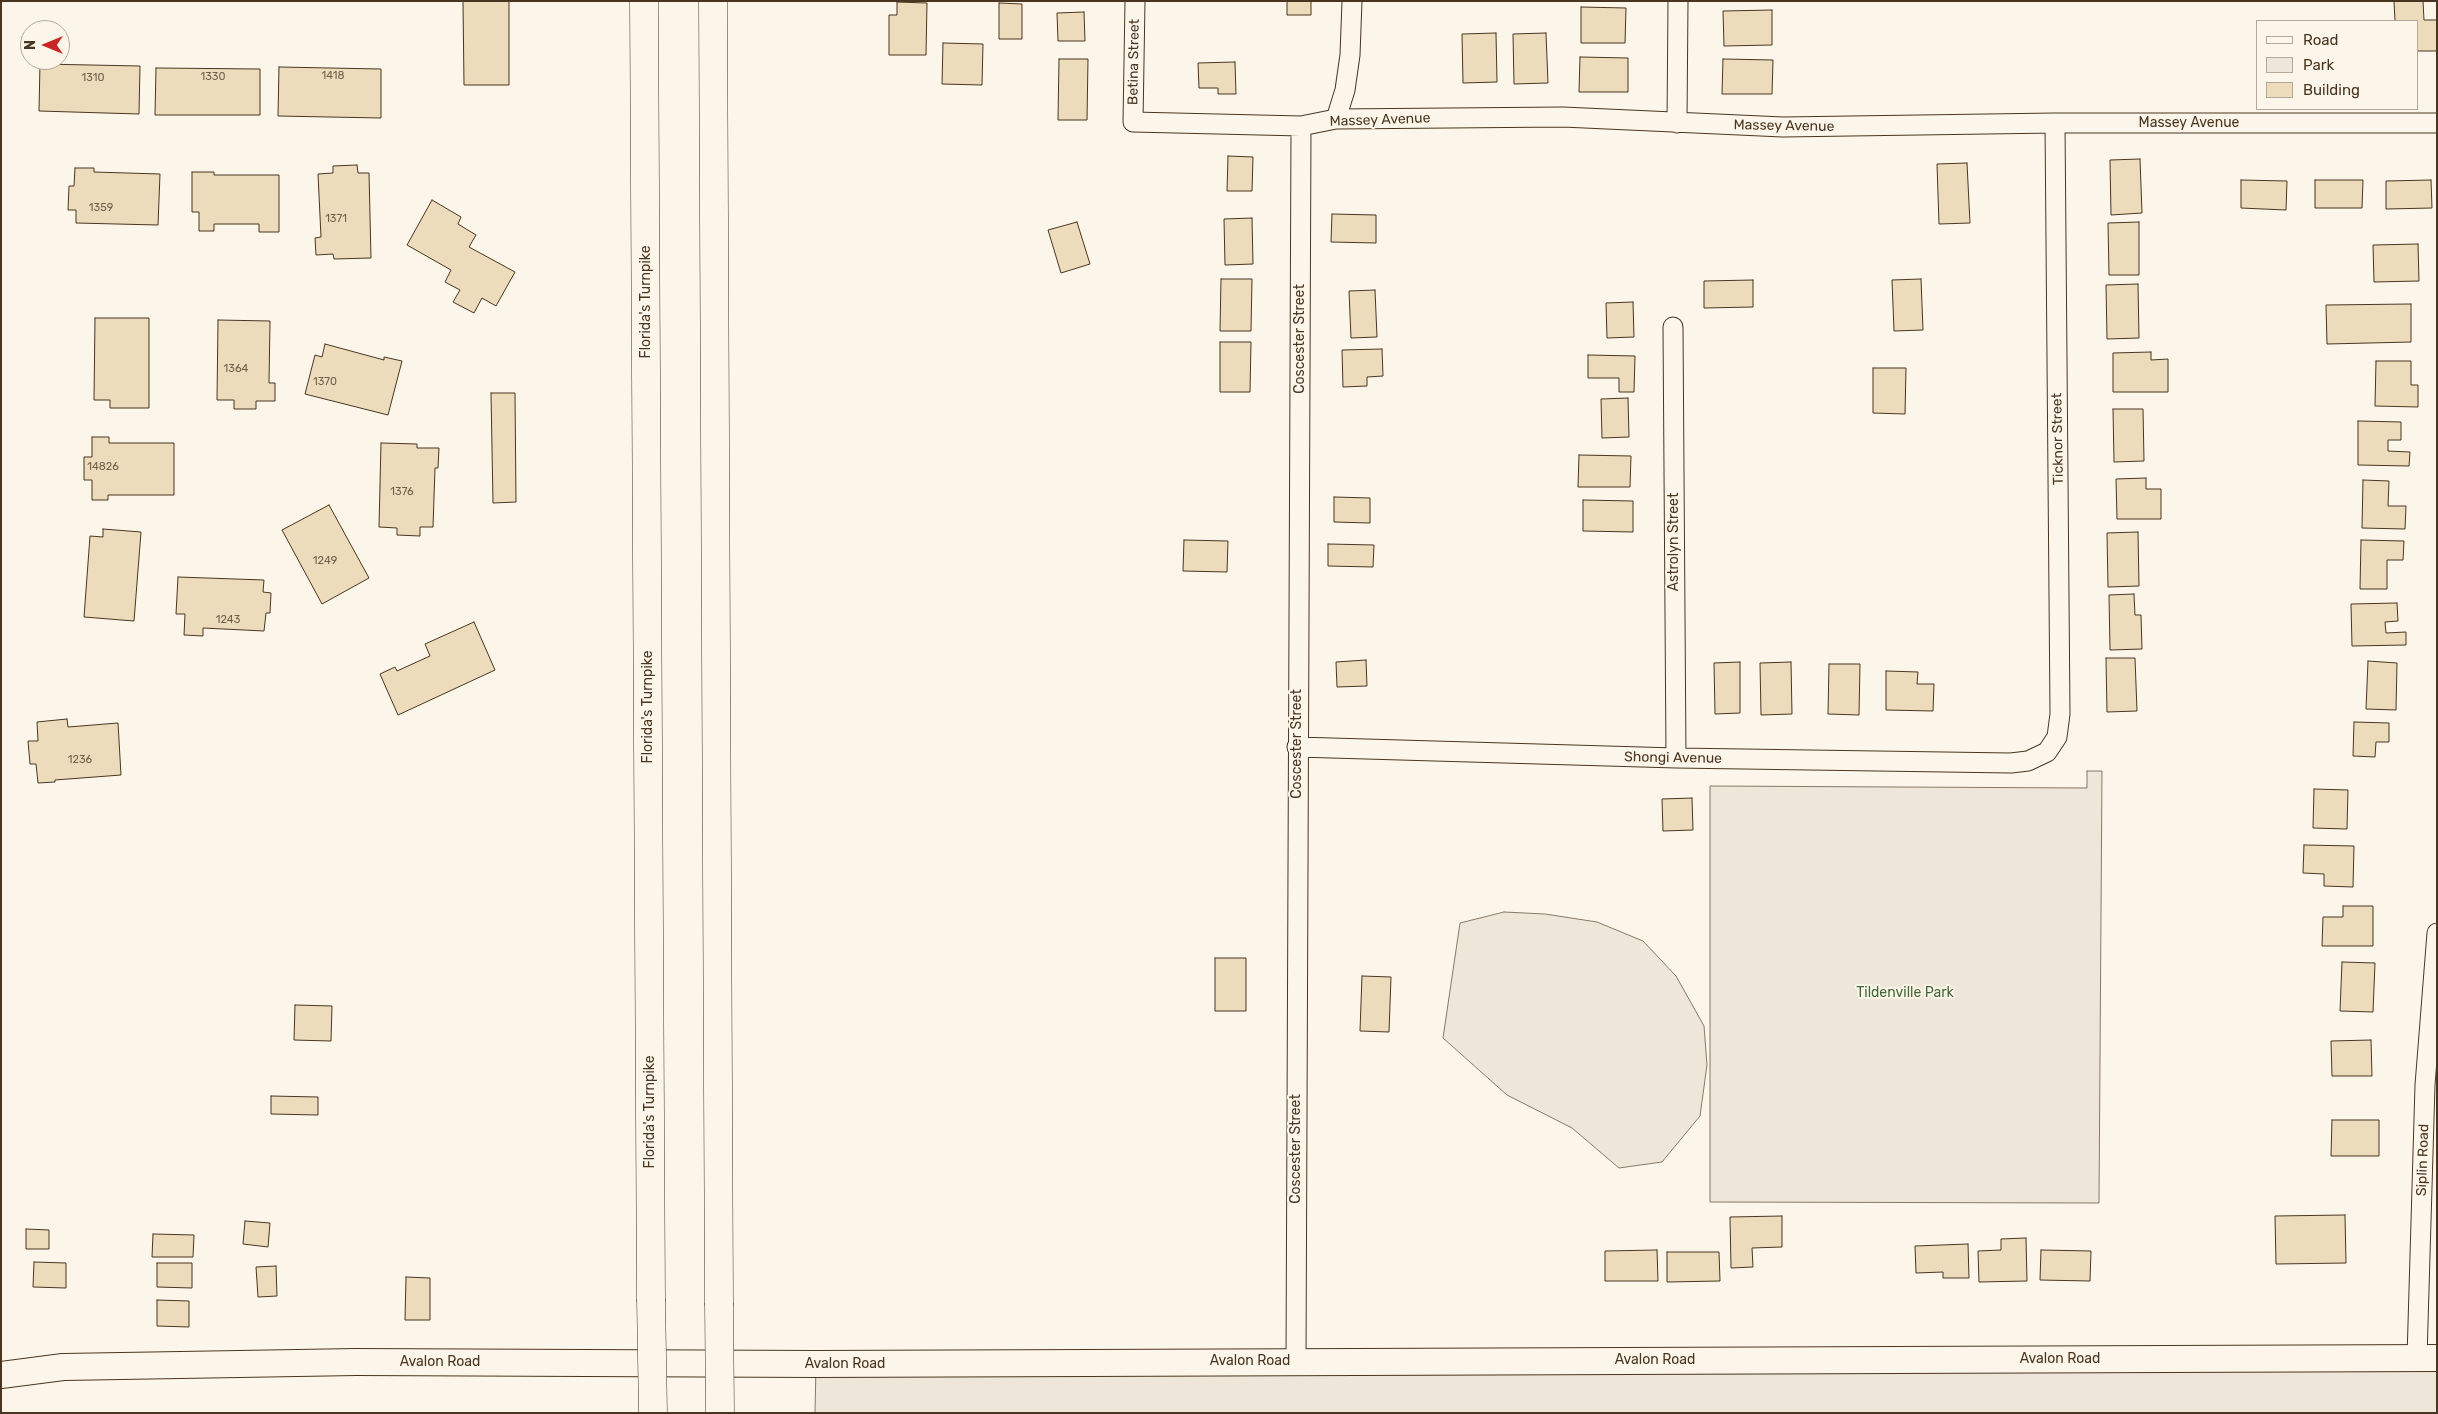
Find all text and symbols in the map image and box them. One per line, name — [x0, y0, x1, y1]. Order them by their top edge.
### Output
street label: Betina Street — [1125, 19, 1143, 105]
north arrow — [20, 20, 70, 70]
legend — [2256, 20, 2418, 110]
text: Road — [2303, 31, 2339, 49]
text: N — [22, 40, 39, 50]
text: Park — [2303, 56, 2334, 74]
house number: 1418 — [321, 69, 345, 83]
house number: 1330 — [201, 70, 225, 84]
house number: 1310 — [82, 71, 104, 85]
text: Building — [2303, 81, 2360, 99]
street label: Massey Avenue — [1329, 110, 1431, 130]
street label: Massey Avenue — [2139, 115, 2239, 131]
street label: Massey Avenue — [1733, 117, 1835, 135]
house number: 1359 — [89, 201, 113, 215]
house number: 1371 — [325, 212, 347, 226]
street label: Florida's Turnpike — [638, 245, 654, 359]
street label: Coscester Street — [1292, 284, 1308, 394]
house number: 1364 — [224, 362, 248, 376]
house number: 1370 — [313, 375, 337, 389]
street label: Ticknor Street — [2049, 393, 2067, 485]
house number: 14826 — [87, 460, 119, 474]
house number: 1376 — [390, 485, 414, 499]
street label: Astrolyn Street — [1666, 493, 1682, 591]
house number: 1249 — [313, 554, 337, 568]
house number: 1243 — [216, 613, 240, 627]
street label: Florida's Turnpike — [640, 650, 656, 764]
street label: Coscester Street — [1289, 689, 1305, 799]
street label: Shongi Avenue — [1624, 749, 1722, 767]
house number: 1236 — [68, 753, 92, 767]
park label: Tildenville Park — [1856, 985, 1954, 1001]
street label: Florida's Turnpike — [642, 1055, 658, 1169]
street label: Coscester Street — [1288, 1094, 1304, 1204]
street label: Siplin Road — [2413, 1124, 2433, 1196]
street label: Avalon Road — [2020, 1351, 2100, 1367]
street label: Avalon Road — [1615, 1352, 1695, 1368]
street label: Avalon Road — [1210, 1353, 1290, 1369]
street label: Avalon Road — [400, 1354, 480, 1370]
street label: Avalon Road — [805, 1356, 885, 1372]

